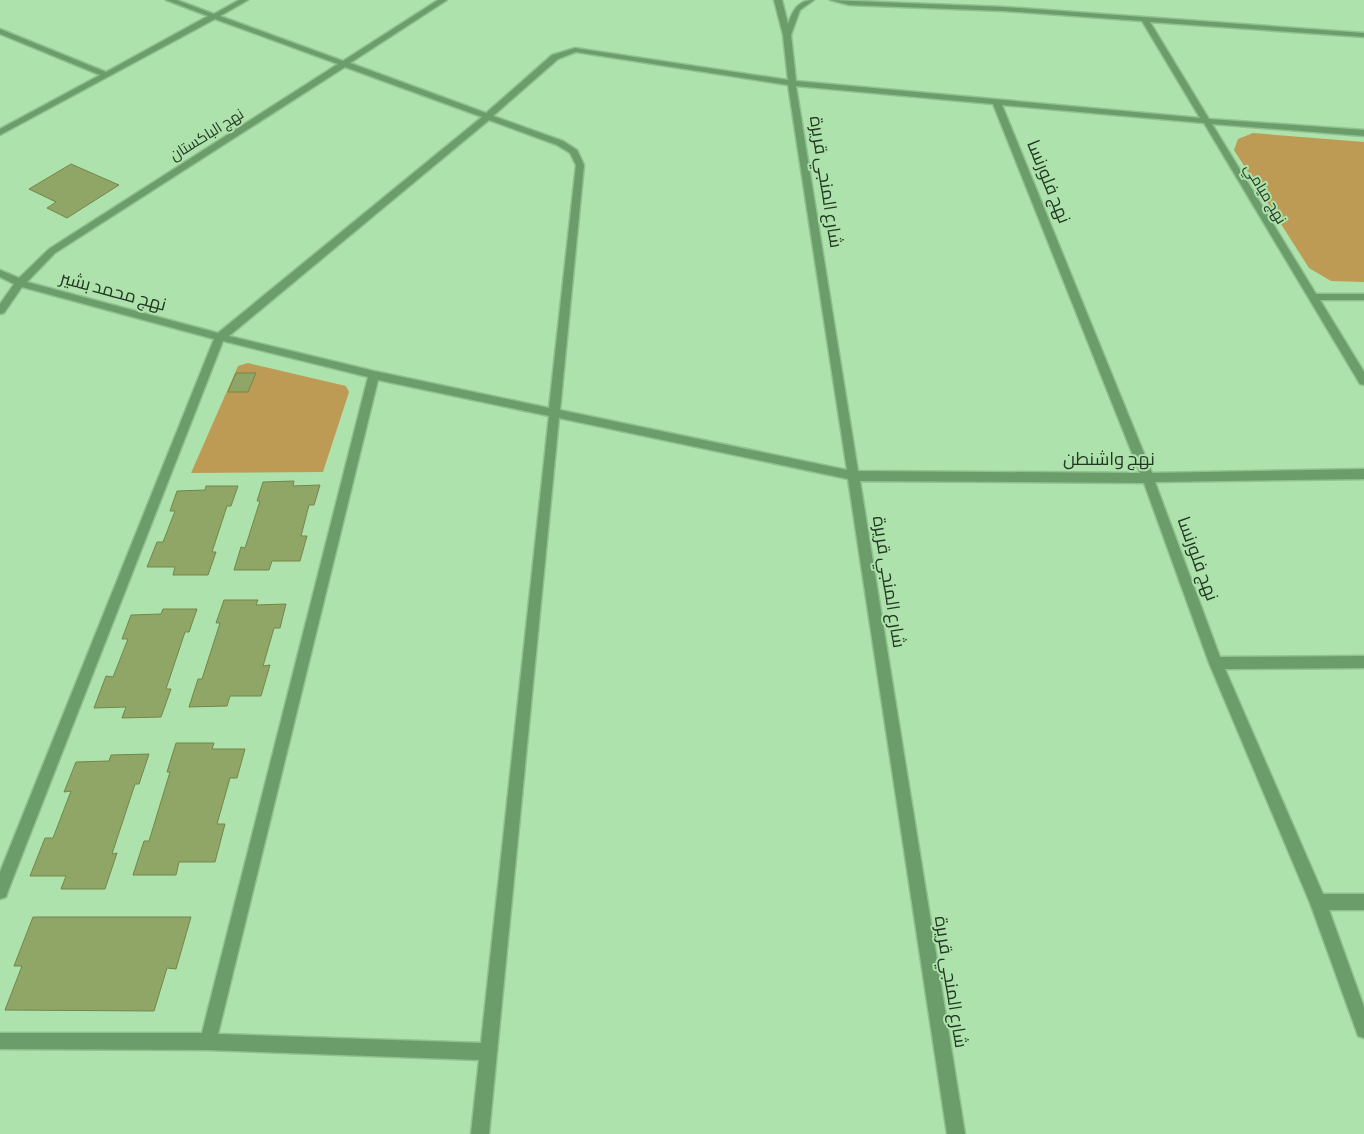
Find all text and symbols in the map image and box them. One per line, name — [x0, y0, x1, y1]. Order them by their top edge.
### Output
street label: نهج الباكستان — [167, 106, 248, 166]
street label: شارع المنجي قريرة — [802, 115, 845, 250]
street label: نهج فلورنسا — [1021, 138, 1073, 227]
street label: نهج ميامي — [1238, 161, 1289, 229]
street label: نهج محمد بشير — [56, 268, 168, 317]
street label: نهج واشنطن — [1063, 450, 1155, 471]
street label: شارع المنجي قريرة — [865, 515, 908, 650]
street label: نهج فلورنسا — [1172, 515, 1221, 604]
street label: شارع المنجي قريرة — [927, 915, 970, 1050]

